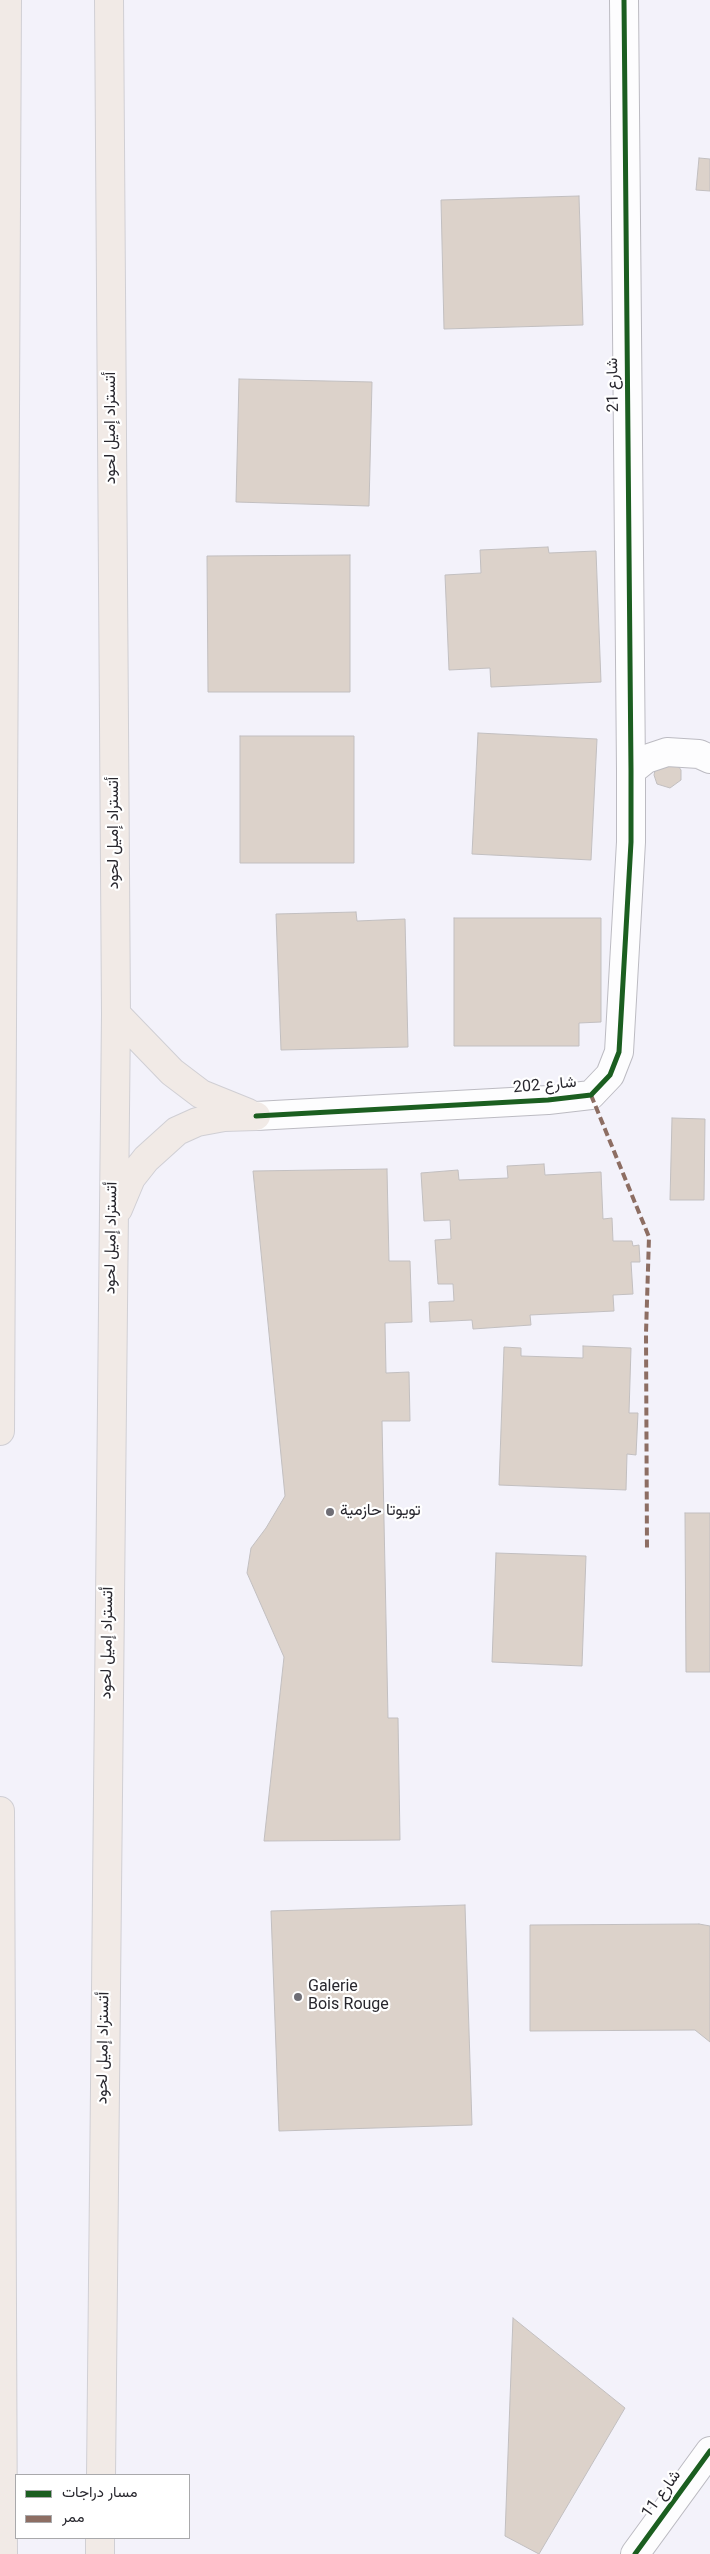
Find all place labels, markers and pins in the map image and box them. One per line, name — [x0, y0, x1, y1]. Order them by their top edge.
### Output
place label: تويوتا حازمية — [340, 1502, 421, 1522]
marker: تويوتا حازمية — [324, 1506, 336, 1518]
place label: Galerie Bois Rouge — [308, 1978, 389, 2016]
marker: Galerie Bois Rouge — [292, 1991, 304, 2003]

